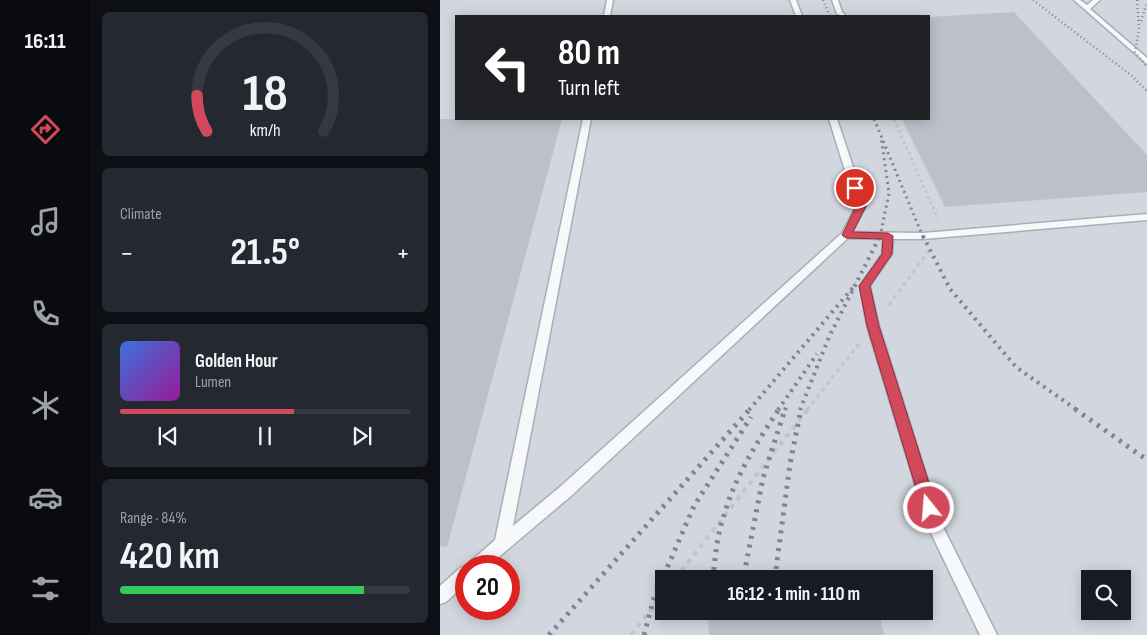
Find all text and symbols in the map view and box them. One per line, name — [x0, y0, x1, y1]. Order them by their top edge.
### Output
text: 16:11 — [24, 28, 66, 55]
text: 80 m — [558, 32, 620, 75]
icon: left — [475, 35, 540, 100]
text: 18 — [243, 63, 287, 126]
text: Turn left — [558, 75, 620, 102]
icon: directions — [28, 112, 63, 147]
text: km/h — [250, 120, 280, 141]
pin — [834, 167, 876, 209]
icon: arrive — [841, 174, 869, 202]
icon: music — [28, 204, 63, 239]
text: Climate — [120, 205, 162, 224]
text: 21.5° — [230, 230, 300, 275]
text: − — [120, 237, 134, 270]
text: + — [396, 237, 410, 270]
icon: phone — [28, 296, 63, 331]
text: Golden Hour — [195, 350, 278, 373]
text: Lumen — [195, 373, 231, 392]
icon: climate — [28, 388, 63, 423]
icon: previous — [154, 422, 182, 450]
icon: pause — [251, 422, 279, 450]
icon: next — [348, 422, 376, 450]
icon: car — [28, 480, 63, 515]
position arrow — [902, 481, 954, 533]
text: Range · 84% — [120, 509, 187, 528]
text: 420 km — [120, 534, 220, 579]
speed limit sign: 20 — [455, 555, 520, 620]
map controls — [1081, 570, 1131, 620]
button: search — [1081, 570, 1131, 620]
icon: filters — [28, 571, 63, 606]
text: 16:12 · 1 min · 110 m — [728, 583, 860, 606]

